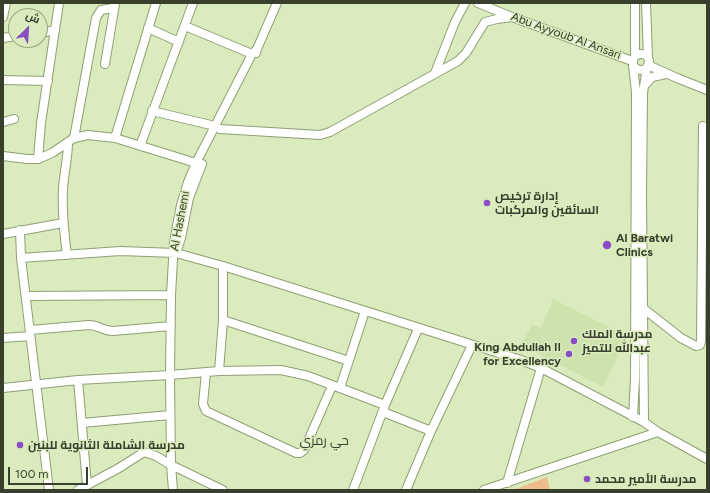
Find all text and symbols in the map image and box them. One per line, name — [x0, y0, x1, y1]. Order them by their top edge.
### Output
north arrow — [8, 8, 48, 48]
text: ش — [24, 9, 42, 26]
street label: Abu Ayyoub Al Ansari — [509, 9, 623, 63]
place label: إدارة ترخيص السائقين والمركبات — [495, 189, 599, 217]
street label: Al Hashemi — [167, 190, 193, 252]
marker: إدارة ترخيص السائقين والمركبات — [482, 198, 492, 208]
place label: Al Baratwi Clinics — [616, 231, 673, 259]
marker: Al Baratwi Clinics — [601, 239, 613, 251]
place label: مدرسة الملك عبدالله للتميز — [582, 327, 652, 355]
marker: مدرسة الملك عبدالله للتميز — [569, 336, 579, 346]
place label: King Abdullah II for Excellency — [474, 340, 561, 368]
marker: King Abdullah II for Excellency — [564, 349, 574, 359]
district label: حي رمزي — [299, 433, 349, 449]
place label: مدرسة الشاملة الثانوية للبنين — [28, 438, 185, 452]
marker: مدرسة الشاملة الثانوية للبنين — [15, 440, 25, 450]
scale bar — [10, 459, 90, 485]
text: 100 m — [15, 467, 49, 481]
place label: مدرسة الأمير محمد — [595, 472, 697, 486]
marker: مدرسة الأمير محمد — [582, 474, 592, 484]

